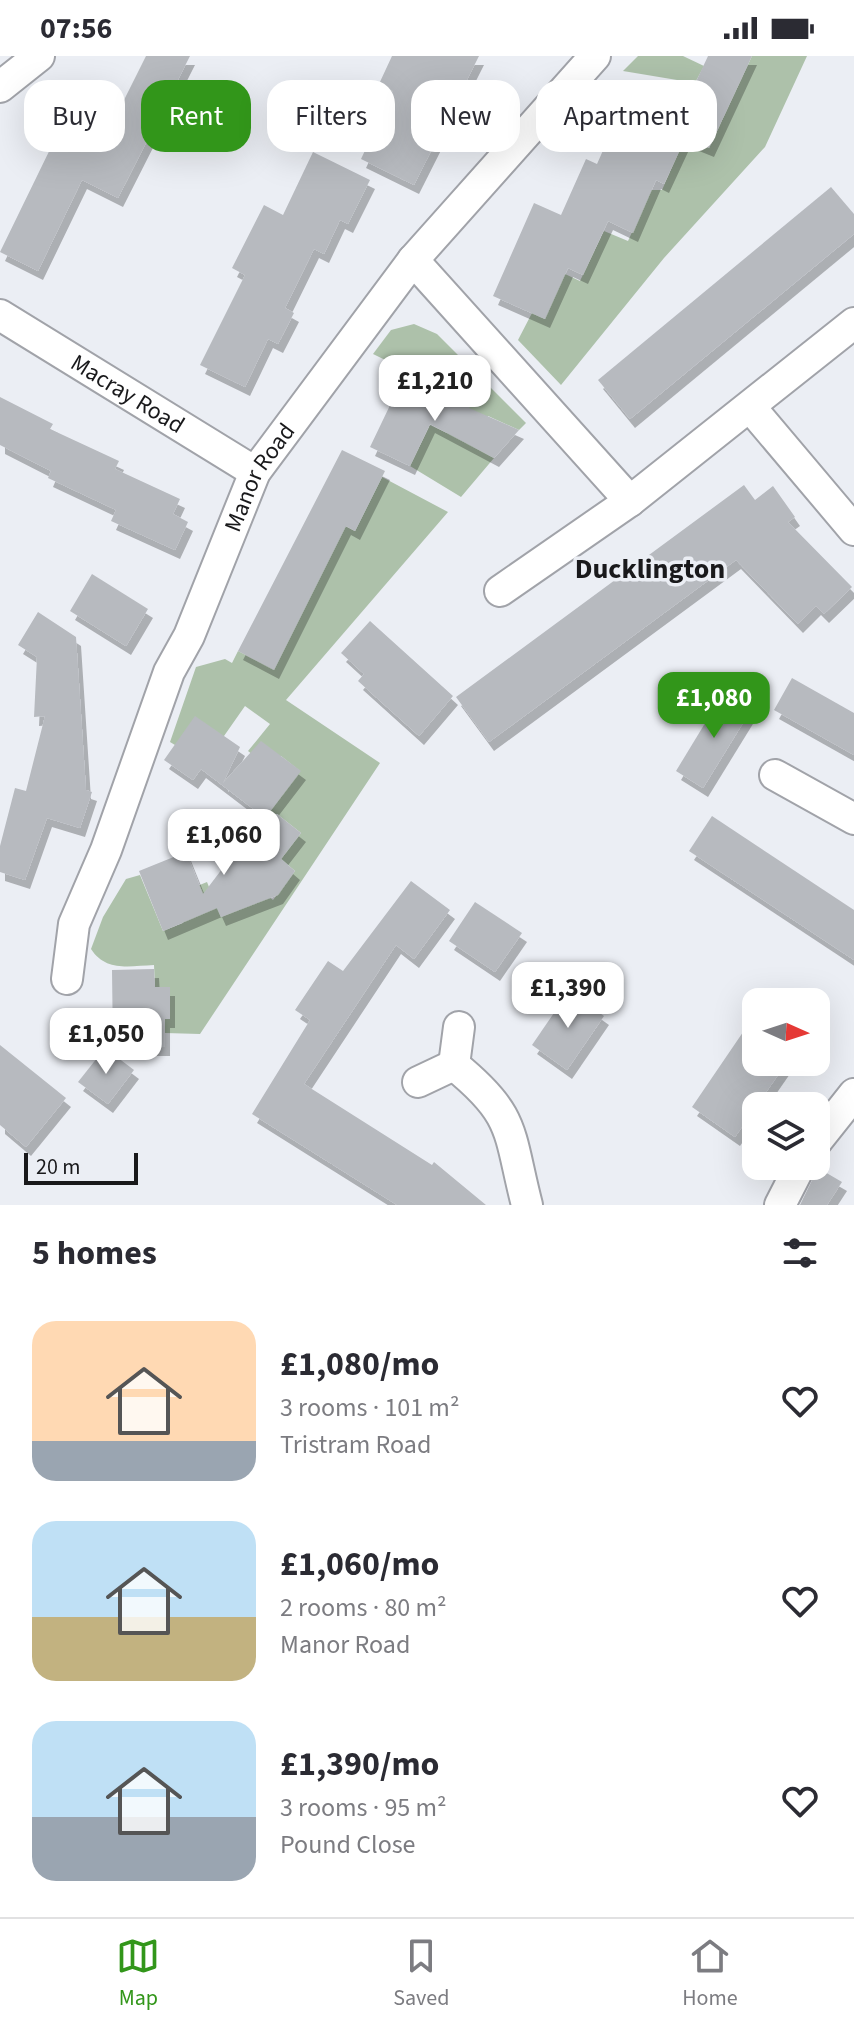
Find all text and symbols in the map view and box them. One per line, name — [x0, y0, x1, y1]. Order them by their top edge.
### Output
text: 07:56 — [40, 7, 112, 50]
chip: Buy — [24, 80, 125, 152]
chip: Rent — [141, 80, 251, 152]
chip: Filters — [267, 80, 395, 152]
chip: New — [411, 80, 520, 152]
chip: Apartment — [536, 80, 717, 152]
street label: Macray Road — [64, 345, 191, 442]
pin: £1,210 — [370, 355, 500, 423]
text: £1,210 — [397, 362, 473, 399]
street label: Manor Road — [215, 416, 303, 537]
district label: Ducklington — [575, 549, 725, 589]
pin: £1,080 — [649, 672, 779, 740]
text: £1,080 — [676, 679, 752, 716]
pin: £1,060 — [159, 809, 289, 877]
text: £1,060 — [186, 816, 262, 853]
pin: £1,390 — [503, 962, 633, 1030]
text: £1,390 — [530, 969, 606, 1006]
north arrow — [742, 988, 830, 1076]
map controls — [742, 988, 830, 1180]
pin: £1,050 — [41, 1008, 171, 1076]
text: £1,050 — [68, 1015, 144, 1052]
button: layers — [742, 1092, 830, 1180]
scale bar — [24, 1149, 138, 1185]
text: 20 m — [36, 1151, 81, 1183]
text: 5 homes — [32, 1229, 157, 1278]
icon: filters — [778, 1231, 822, 1275]
text: £1,080/mo — [280, 1340, 440, 1389]
icon: home — [96, 1353, 192, 1449]
icon: heart — [778, 1379, 822, 1423]
text: 3 rooms · 101 m² — [280, 1389, 459, 1426]
text: Tristram Road — [280, 1426, 431, 1463]
text: £1,060/mo — [280, 1540, 440, 1589]
icon: home — [96, 1553, 192, 1649]
icon: heart — [778, 1579, 822, 1623]
text: 2 rooms · 80 m² — [280, 1589, 447, 1626]
text: Manor Road — [280, 1626, 410, 1663]
text: £1,390/mo — [280, 1740, 440, 1789]
icon: home — [96, 1753, 192, 1849]
icon: heart — [778, 1779, 822, 1823]
text: 3 rooms · 95 m² — [280, 1789, 447, 1826]
text: Pound Close — [280, 1826, 416, 1863]
tab: Map — [116, 1934, 160, 2014]
tab: Saved — [393, 1934, 449, 2014]
tab: Home — [682, 1934, 738, 2014]

